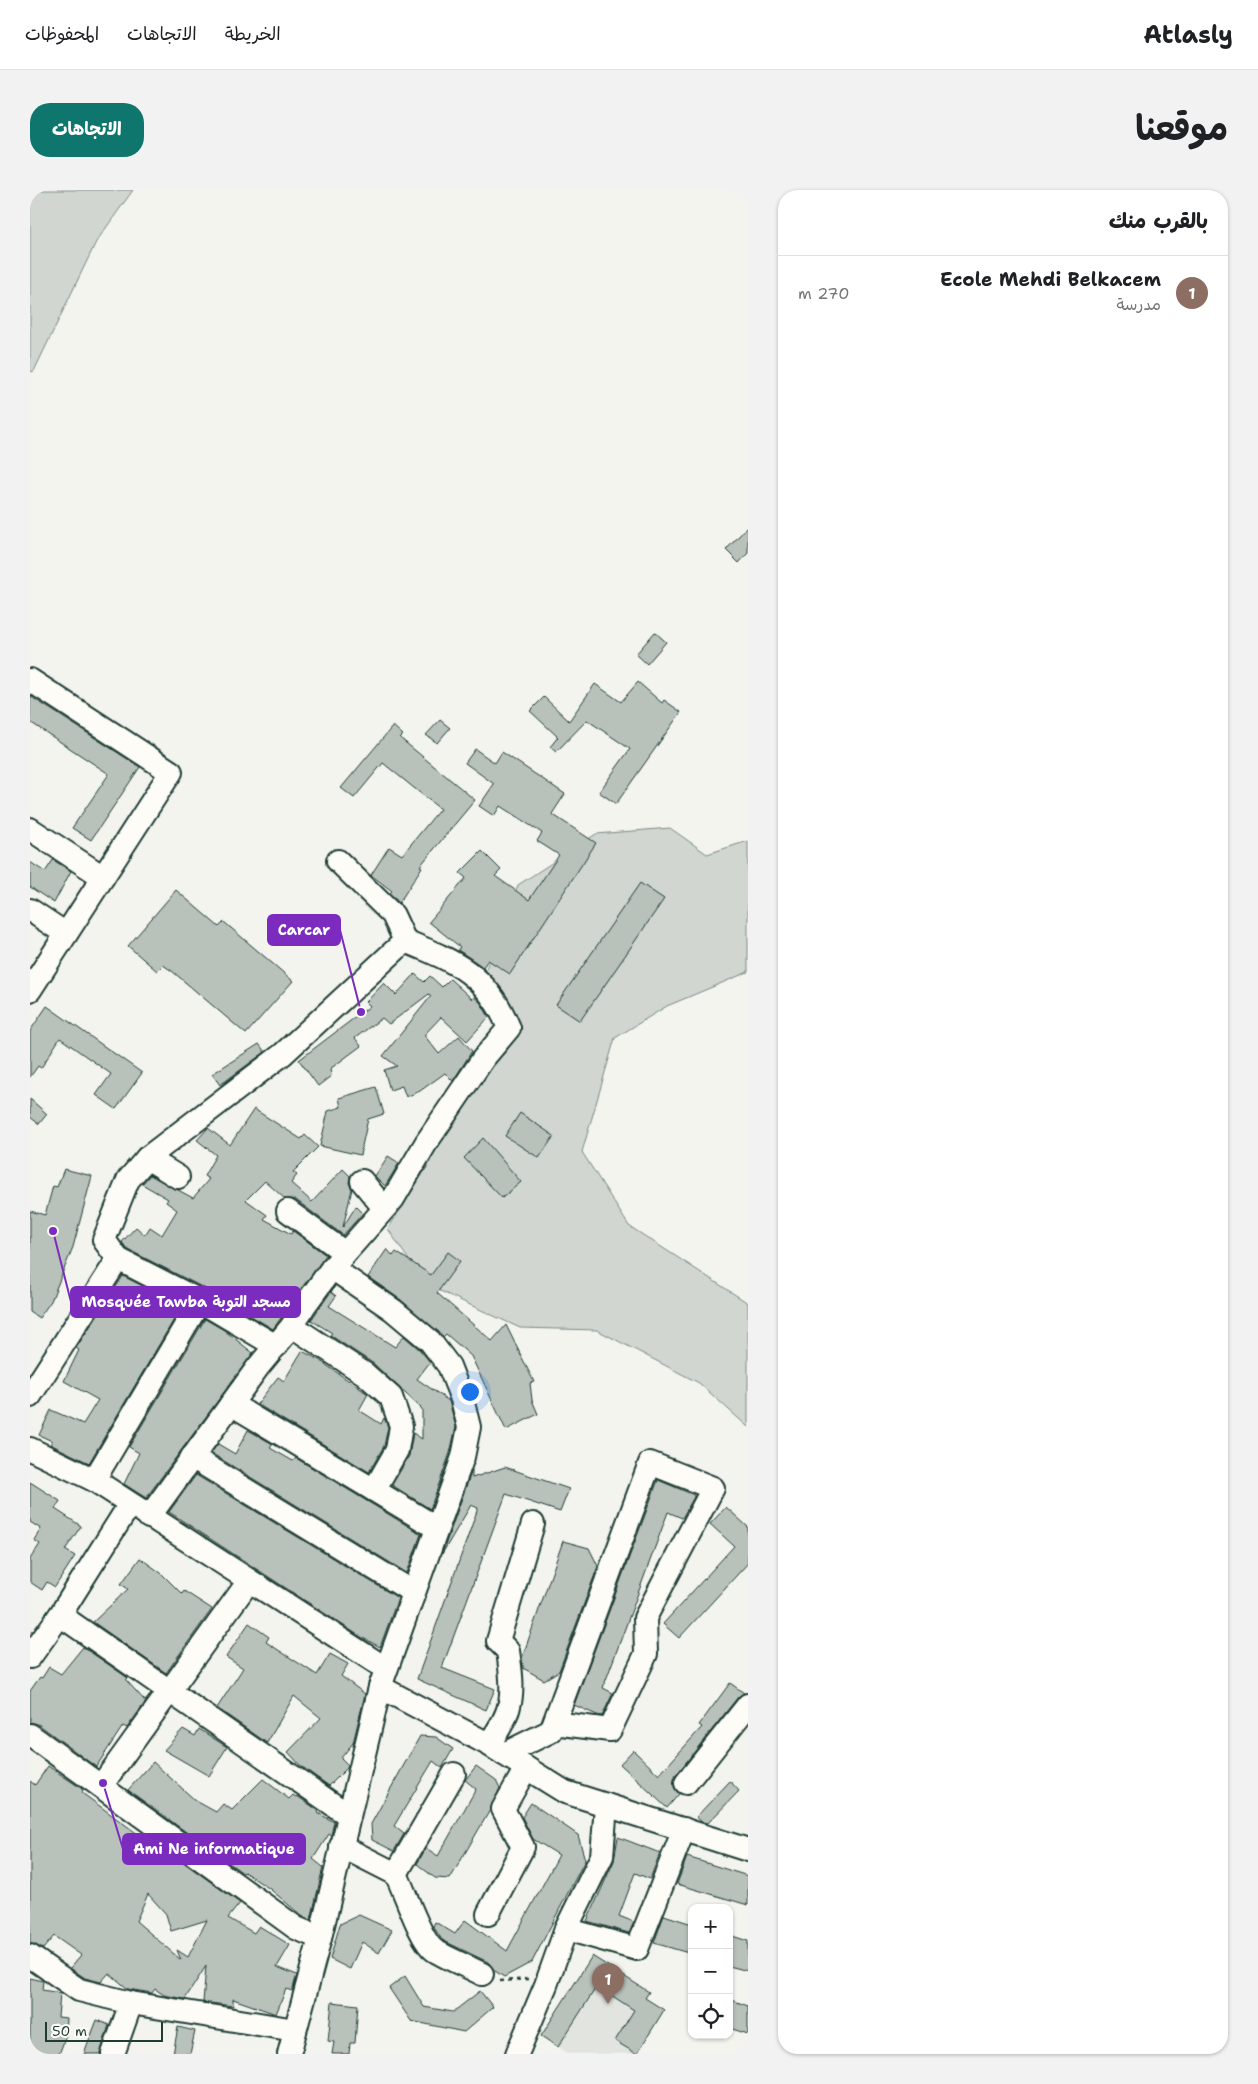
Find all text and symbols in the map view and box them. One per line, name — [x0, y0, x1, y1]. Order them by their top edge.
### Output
text: Atlasly — [1143, 19, 1233, 51]
text: المحفوظات — [25, 22, 99, 46]
text: الاتجاهات — [127, 22, 197, 46]
text: الخريطة — [225, 22, 281, 46]
button: الاتجاهات — [30, 103, 144, 157]
text: موقعنا — [1135, 104, 1228, 151]
text: بالقرب منك — [1109, 207, 1208, 235]
text: Ecole Mehdi Belkacem — [940, 267, 1161, 292]
text: 270 m — [798, 283, 849, 304]
text: 1 — [1188, 283, 1196, 304]
text: مدرسة — [1116, 294, 1161, 315]
callout: Carcar — [268, 915, 340, 945]
text: Carcar — [278, 920, 330, 940]
callout: Mosquée Tawba مسجد التوبة — [71, 1287, 300, 1317]
text: Mosquée Tawba مسجد التوبة — [81, 1292, 291, 1312]
your location — [457, 1379, 483, 1405]
callout: Ami Ne informatique — [123, 1834, 305, 1864]
text: Ami Ne informatique — [133, 1839, 295, 1859]
map controls — [688, 1904, 733, 2039]
button: + — [688, 1904, 733, 1949]
button: − — [688, 1949, 733, 1994]
pin: 1 — [592, 1963, 624, 2004]
button: locate — [688, 1994, 733, 2039]
scale bar — [45, 2019, 162, 2042]
text: 50 m — [52, 2022, 87, 2040]

